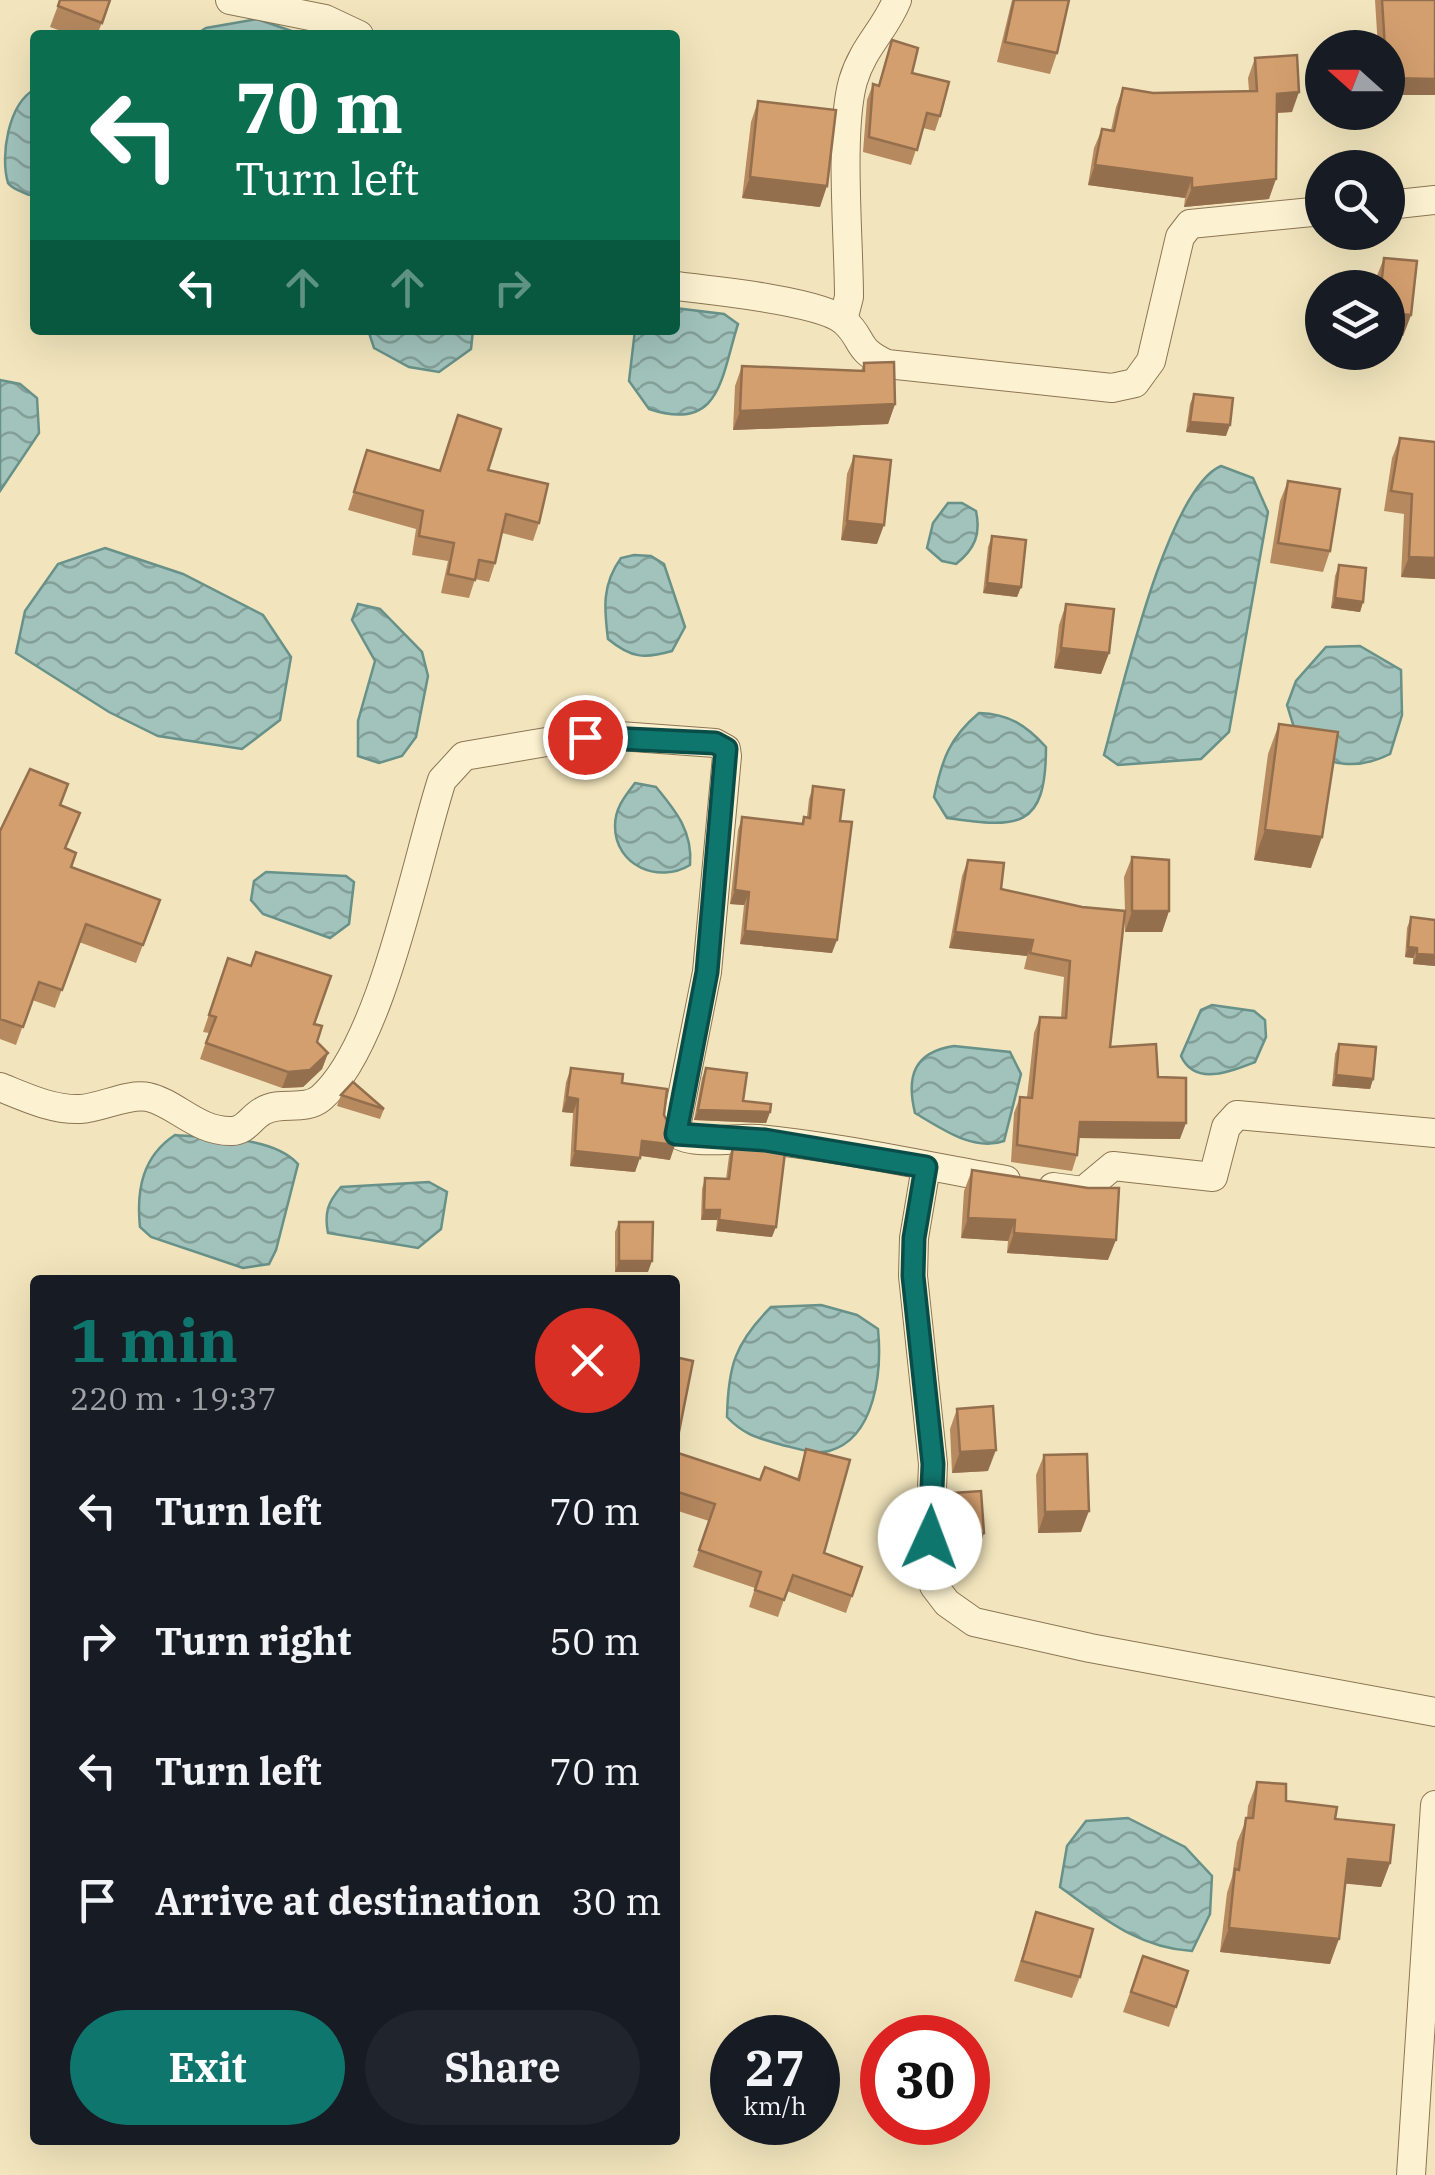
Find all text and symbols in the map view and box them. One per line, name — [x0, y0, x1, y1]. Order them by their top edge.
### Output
north arrow — [1305, 30, 1405, 130]
map controls — [1305, 30, 1405, 370]
text: 70 m — [235, 61, 403, 152]
icon: left — [70, 70, 200, 200]
text: Turn left — [235, 149, 419, 207]
button: search — [1305, 150, 1405, 250]
icon: left — [170, 260, 225, 315]
icon: ahead — [275, 260, 330, 315]
icon: ahead — [380, 260, 435, 315]
icon: right — [485, 260, 540, 315]
button: layers — [1305, 270, 1405, 370]
pin — [543, 695, 628, 780]
icon: arrive — [558, 710, 613, 765]
text: 1 min — [70, 1300, 238, 1379]
button: close — [535, 1308, 640, 1413]
text: 220 m · 19:37 — [70, 1377, 277, 1419]
icon: left — [70, 1483, 125, 1538]
text: Turn left — [155, 1486, 322, 1535]
text: 70 m — [549, 1486, 640, 1535]
position arrow — [878, 1486, 982, 1590]
icon: right — [70, 1613, 125, 1668]
text: Turn right — [155, 1616, 351, 1665]
text: 50 m — [549, 1616, 640, 1665]
icon: left — [70, 1743, 125, 1798]
text: Turn left — [155, 1746, 322, 1795]
text: 70 m — [549, 1746, 640, 1795]
icon: arrive — [70, 1873, 125, 1928]
text: Arrive at destination — [155, 1876, 541, 1925]
text: 30 m — [571, 1876, 662, 1925]
button: Exit — [70, 2010, 345, 2125]
button: Share — [365, 2010, 640, 2125]
speed limit sign: 30 — [860, 2015, 990, 2145]
text: 27 — [745, 2035, 805, 2100]
text: km/h — [743, 2089, 807, 2122]

